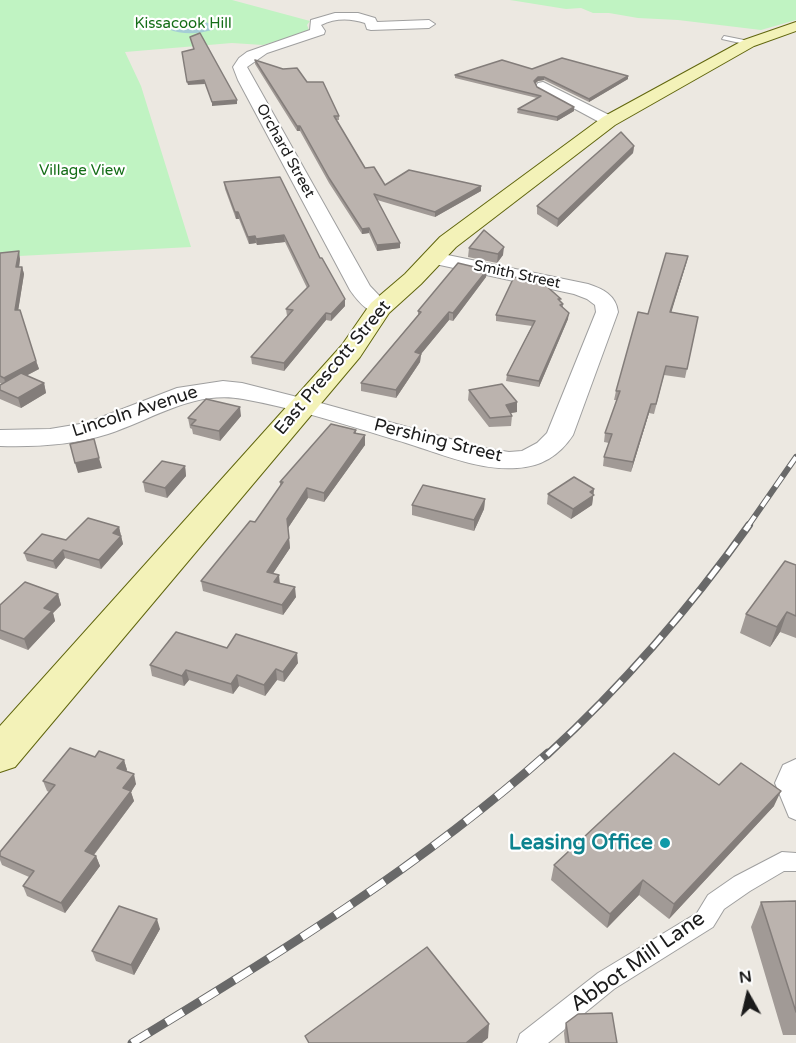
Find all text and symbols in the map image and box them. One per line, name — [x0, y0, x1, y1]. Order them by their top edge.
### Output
park label: Kissacook Hill — [134, 15, 232, 33]
street label: Orchard Street — [252, 101, 318, 201]
park label: Village View — [39, 162, 125, 180]
street label: Smith Street — [472, 257, 562, 293]
street label: East Prescott Street — [270, 296, 396, 440]
street label: Lincoln Avenue — [69, 382, 201, 442]
street label: Pershing Street — [372, 415, 504, 467]
place label: Leasing Office — [509, 830, 653, 856]
marker: Leasing Office — [658, 836, 672, 850]
street label: Abbot Mill Lane — [566, 906, 710, 1018]
north arrow — [718, 965, 778, 1025]
text: N — [738, 966, 753, 988]

